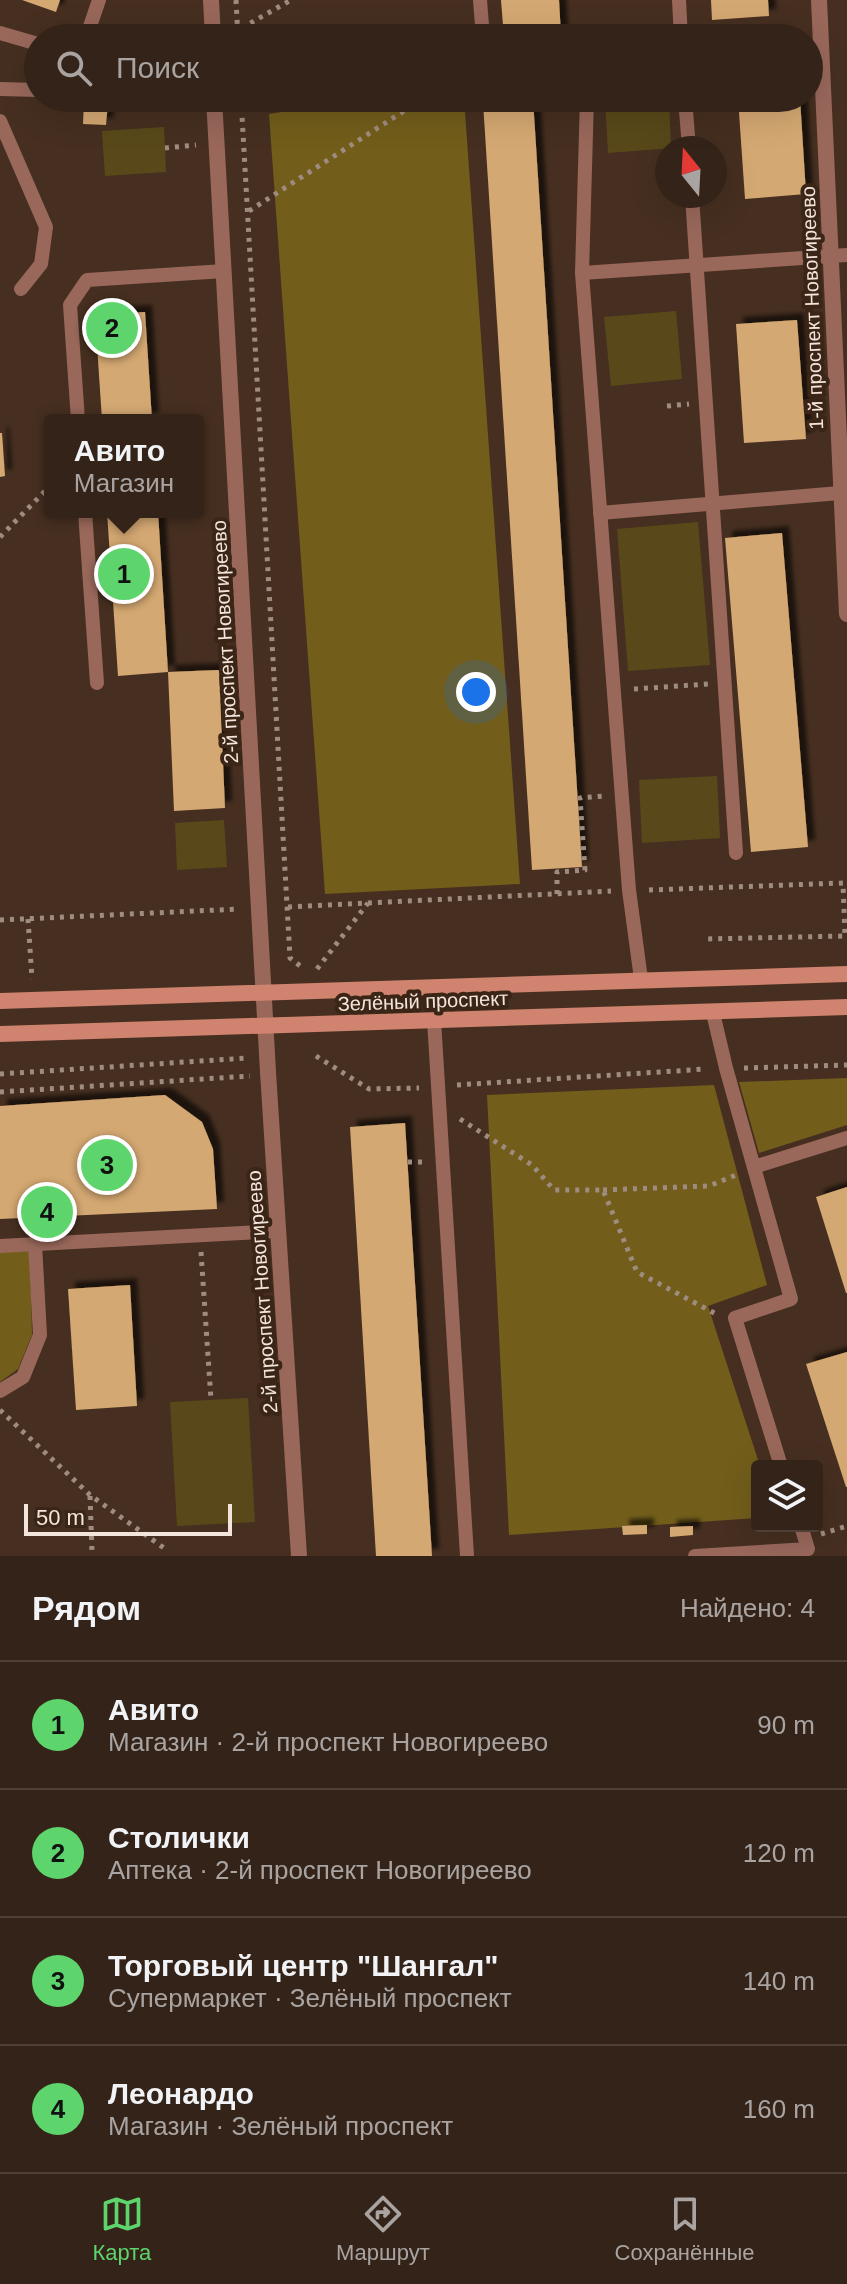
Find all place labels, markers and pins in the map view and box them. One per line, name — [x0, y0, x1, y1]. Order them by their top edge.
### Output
pin: 2 — [86, 298, 138, 358]
pin: 1 — [98, 544, 150, 604]
pin: 3 — [81, 1135, 133, 1195]
pin: 4 — [21, 1182, 73, 1242]

